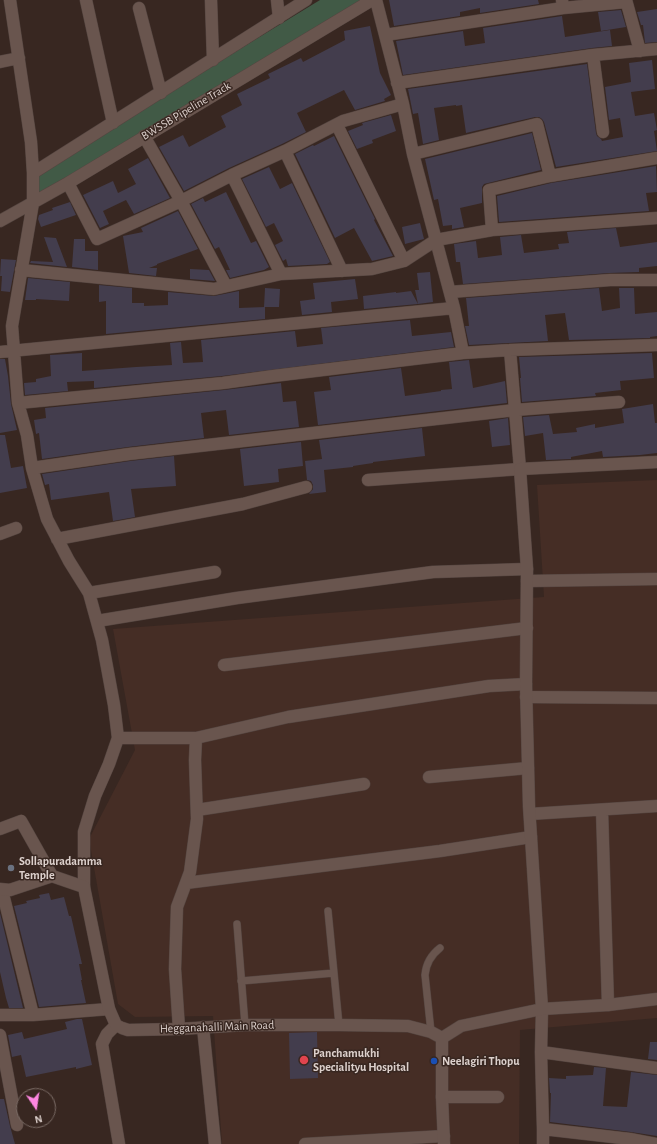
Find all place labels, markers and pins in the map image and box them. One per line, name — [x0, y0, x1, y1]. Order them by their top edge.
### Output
place label: Sollapuradamma Temple — [19, 854, 102, 882]
marker: Sollapuradamma Temple — [6, 863, 16, 873]
place label: Panchamukhi Specialityu Hospital — [313, 1046, 409, 1074]
marker: Panchamukhi Specialityu Hospital — [298, 1054, 310, 1066]
place label: Neelagiri Thopu — [442, 1054, 519, 1068]
marker: Neelagiri Thopu — [429, 1056, 439, 1066]

